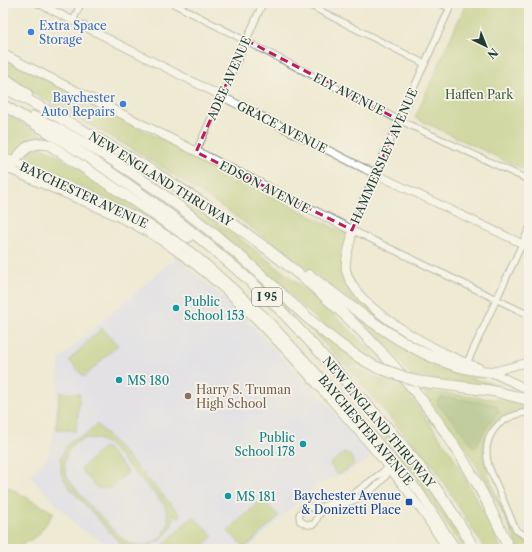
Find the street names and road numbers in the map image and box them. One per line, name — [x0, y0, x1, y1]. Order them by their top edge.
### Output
street label: ADEE AVENUE — [203, 34, 254, 123]
street label: ELY AVENUE — [311, 70, 387, 118]
street label: HAMMERSLEY AVENUE — [347, 86, 421, 226]
street label: GRACE AVENUE — [234, 98, 330, 156]
street label: NEW ENGLAND THRUWAY — [86, 128, 236, 230]
street label: EDSON AVENUE — [217, 158, 313, 216]
street label: BAYCHESTER AVENUE — [18, 159, 150, 231]
road number: I 95 — [252, 288, 282, 306]
street label: NEW ENGLAND THRUWAY — [320, 353, 439, 491]
street label: BAYCHESTER AVENUE — [315, 372, 417, 488]

